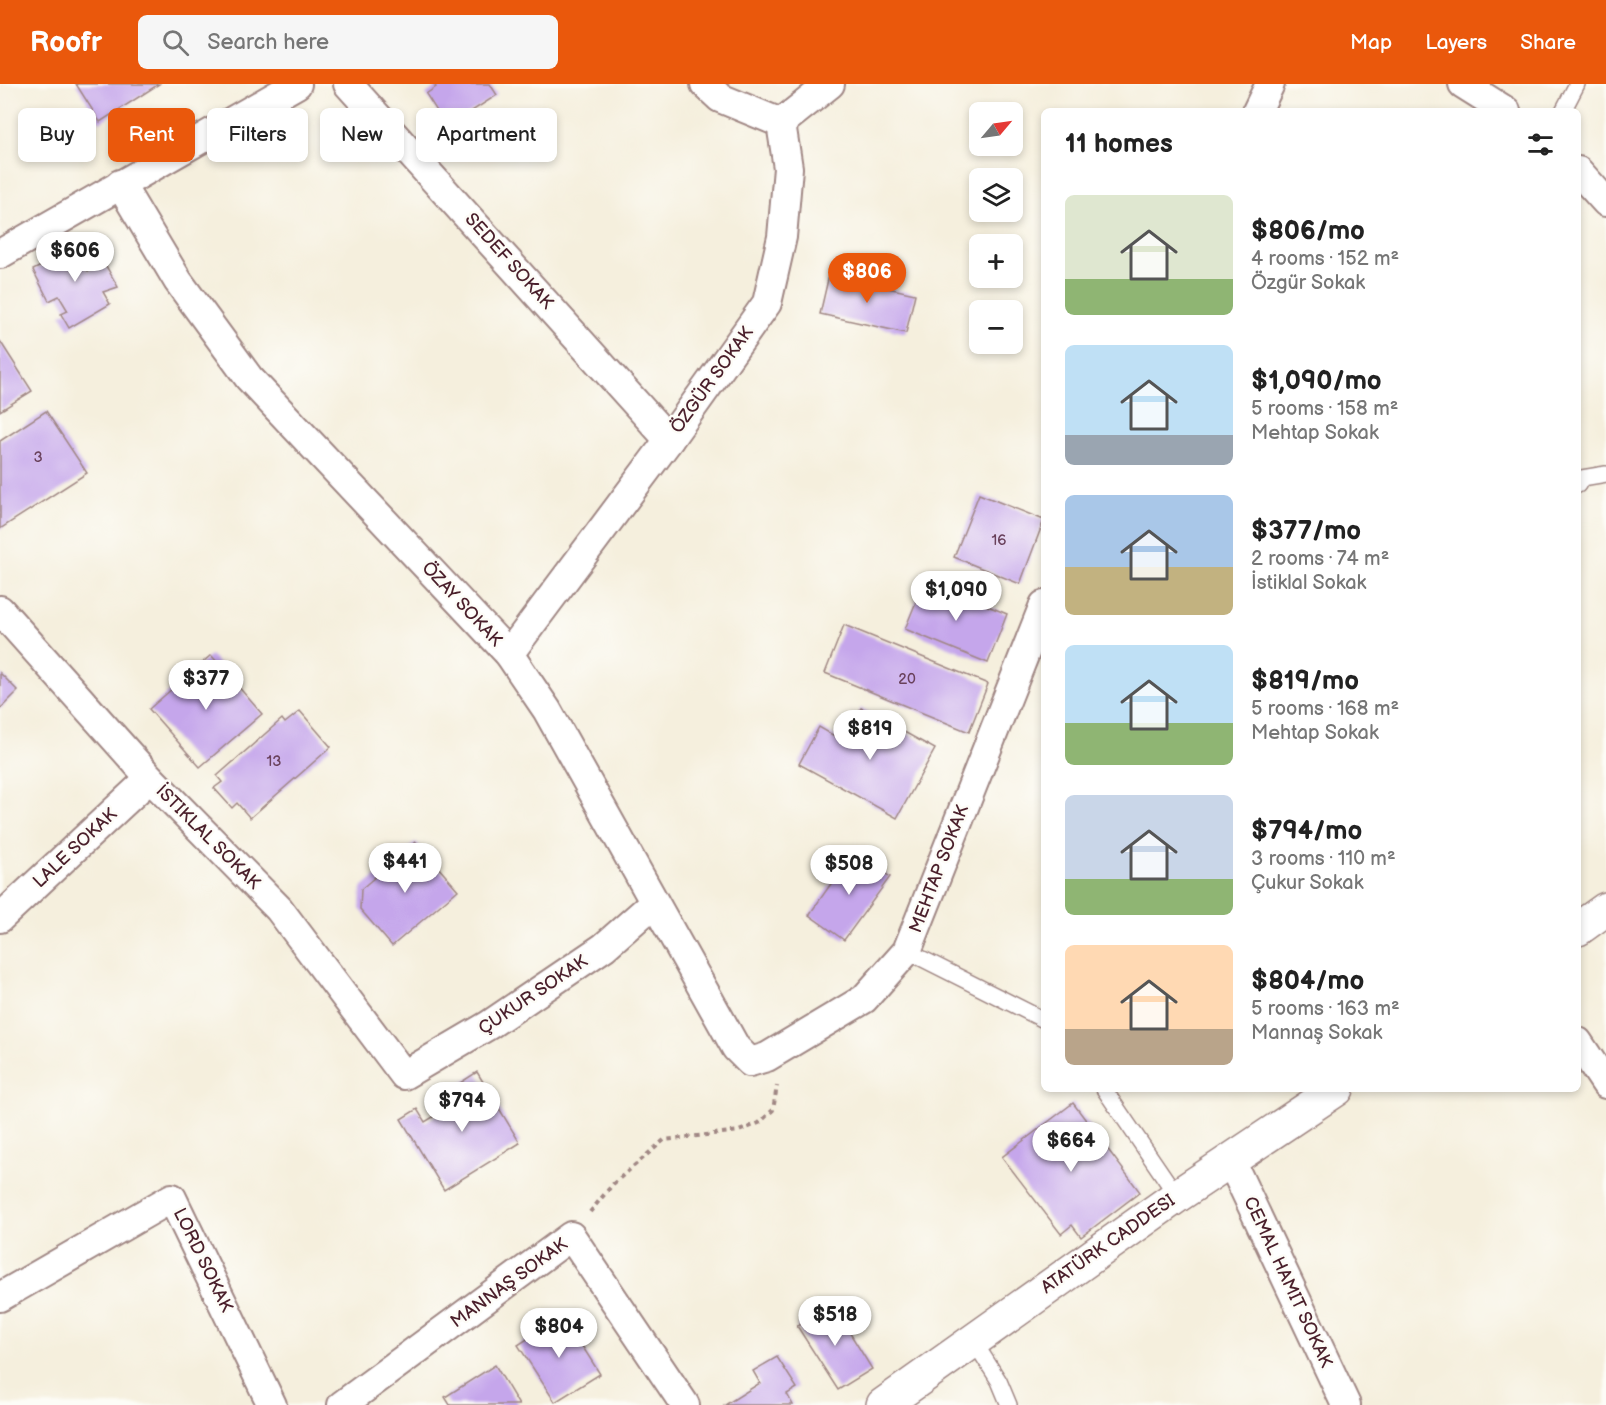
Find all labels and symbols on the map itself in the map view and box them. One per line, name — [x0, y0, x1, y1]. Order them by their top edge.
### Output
north arrow — [969, 102, 1023, 156]
street label: SEDEF SOKAK — [460, 209, 558, 314]
pin: $606 — [39, 232, 111, 283]
pin: $806 — [831, 253, 903, 304]
street label: ÖZGÜR SOKAK — [666, 322, 758, 437]
house number: 3 — [33, 448, 43, 467]
house number: 16 — [992, 531, 1006, 550]
street label: ÖZAY SOKAK — [418, 557, 507, 651]
pin: $1,090 — [907, 571, 1005, 622]
pin: $377 — [170, 660, 242, 711]
house number: 20 — [898, 670, 916, 689]
pin: $819 — [834, 710, 906, 761]
house number: 13 — [266, 752, 282, 771]
street label: İSTIKLAL SOKAK — [152, 780, 265, 894]
street label: MEHTAP SOKAK — [905, 802, 973, 936]
street label: LALE SOKAK — [29, 804, 122, 892]
pin: $441 — [369, 843, 441, 894]
pin: $508 — [813, 845, 885, 896]
street label: ÇUKUR SOKAK — [475, 951, 592, 1039]
pin: $794 — [426, 1082, 498, 1133]
pin: $664 — [1035, 1122, 1107, 1173]
street label: ATATÜRK CADDESI — [1037, 1189, 1179, 1298]
street label: CEMAL HAMIT SOKAK — [1239, 1193, 1337, 1371]
street label: LORD SOKAK — [169, 1205, 237, 1316]
street label: MANNAŞ SOKAK — [447, 1233, 572, 1332]
pin: $518 — [799, 1296, 871, 1347]
pin: $804 — [523, 1308, 595, 1359]

